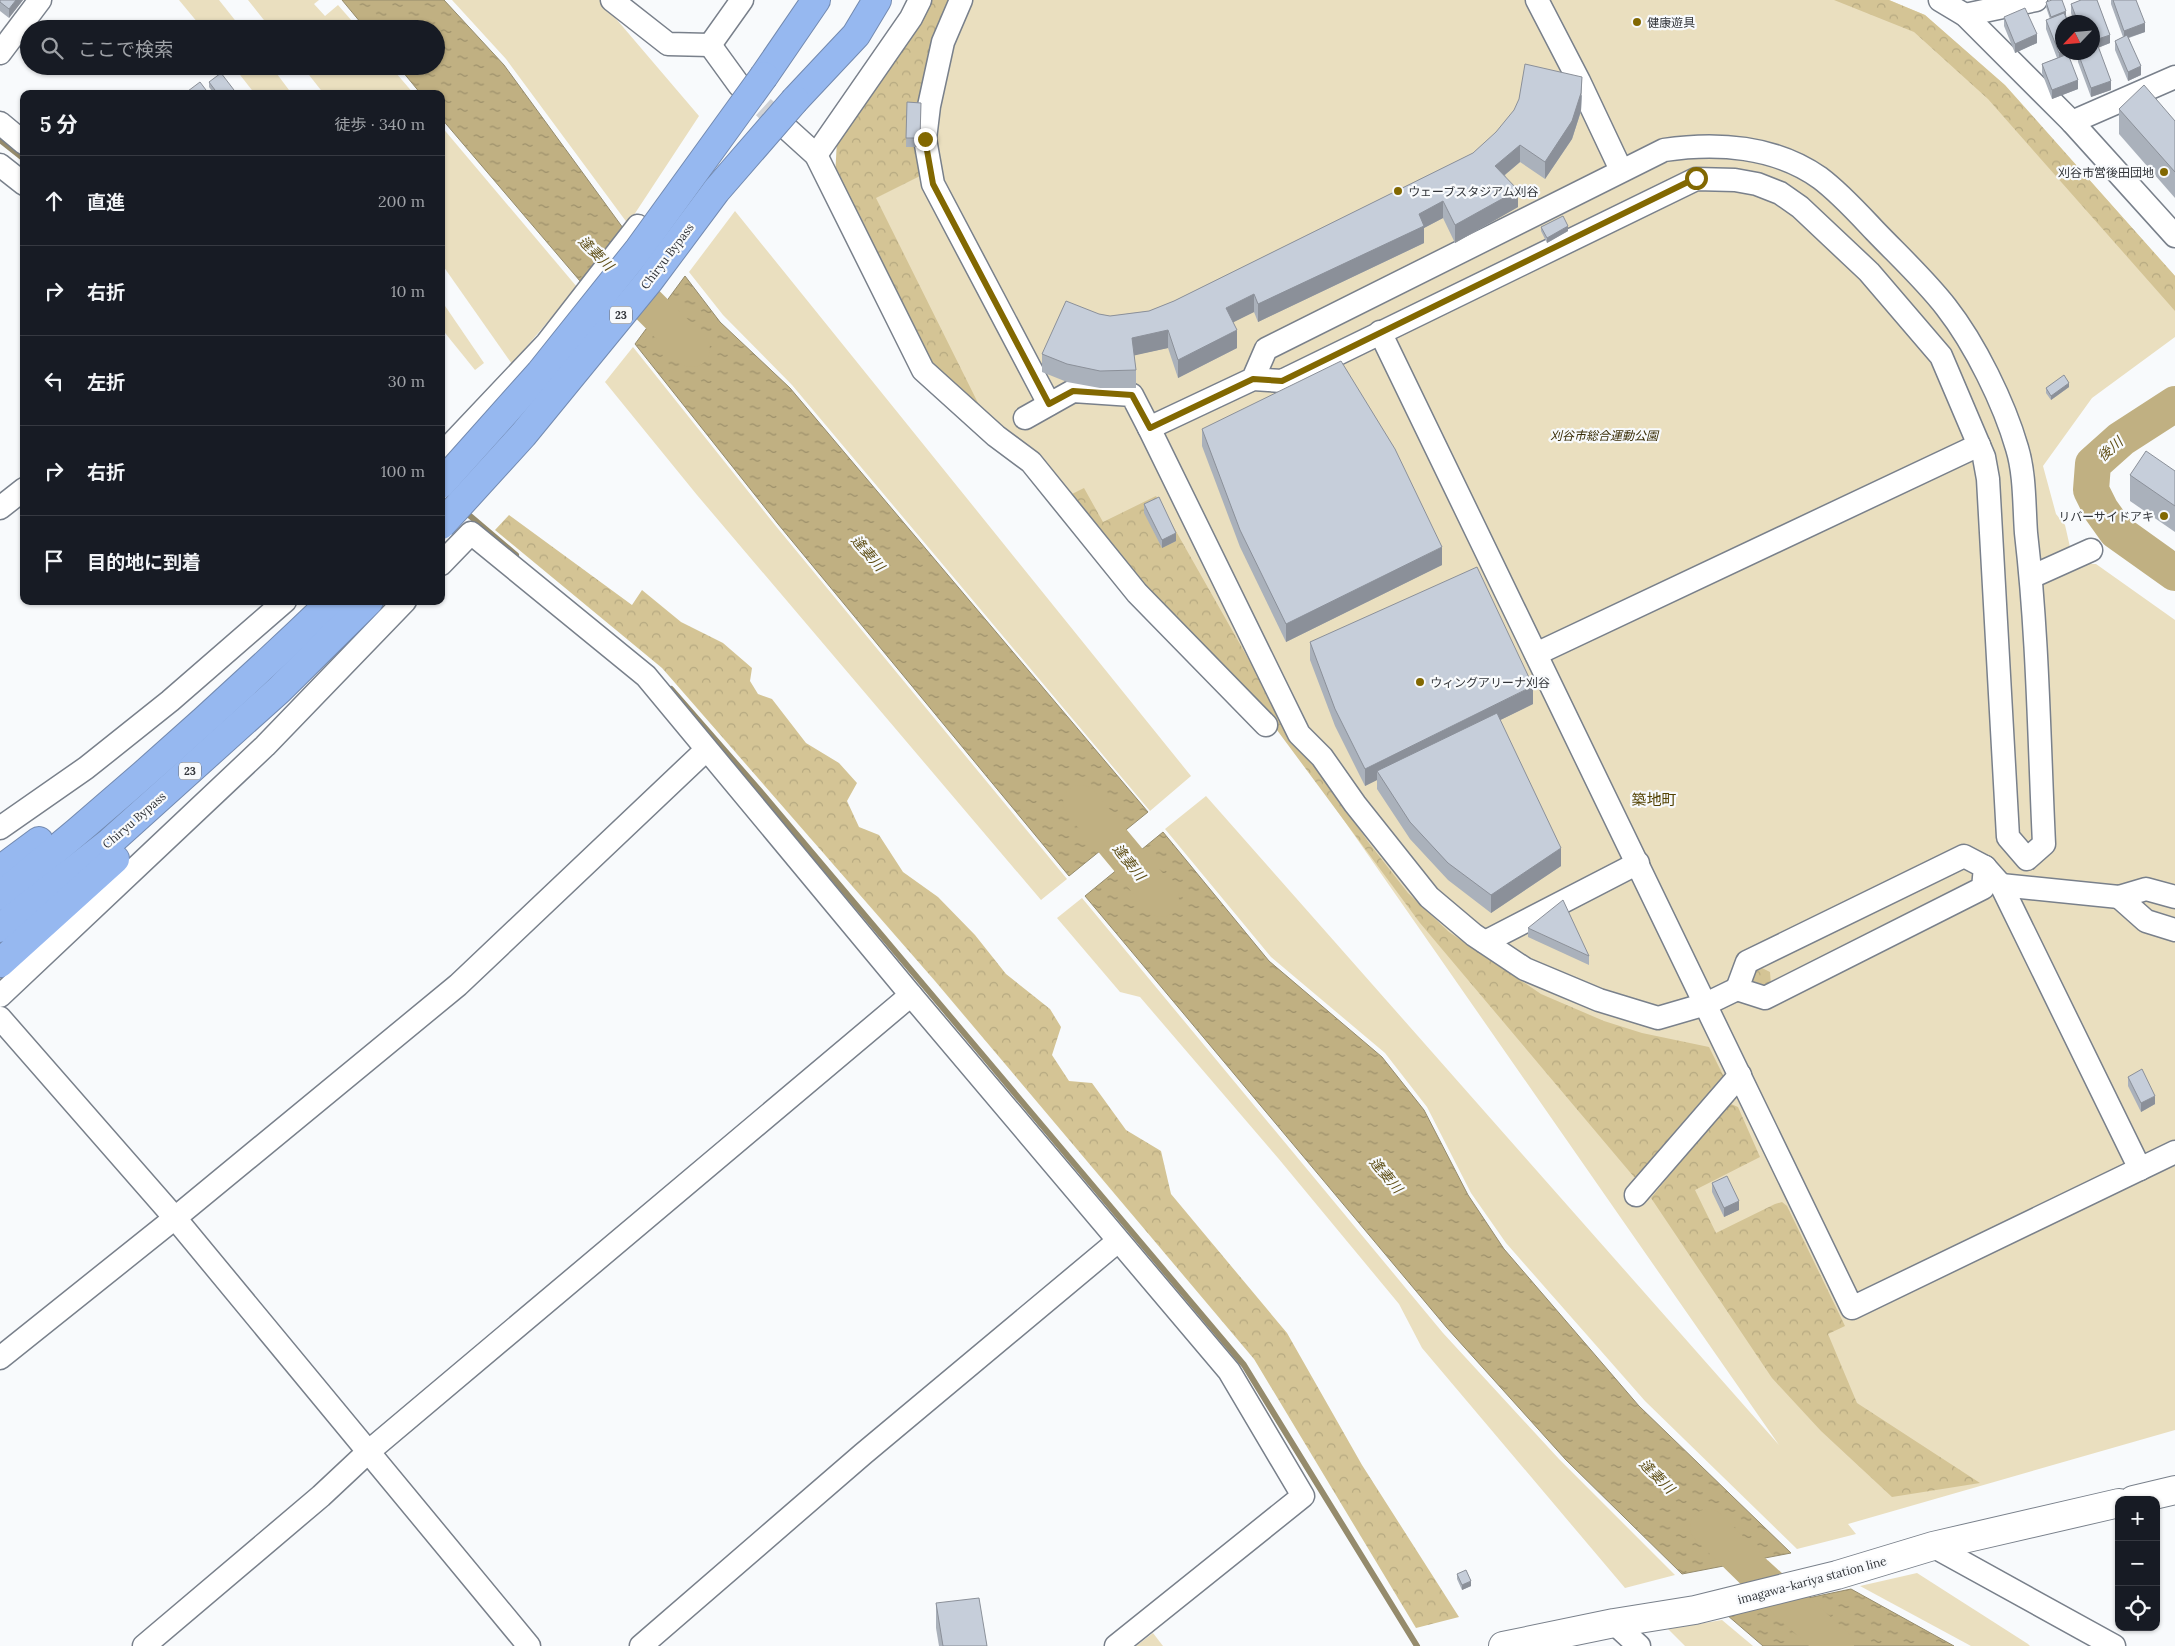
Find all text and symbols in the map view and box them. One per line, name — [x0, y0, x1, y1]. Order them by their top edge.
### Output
place label: 健康遊具 — [1647, 15, 1695, 30]
north arrow — [2055, 15, 2100, 60]
marker: 健康遊具 — [1631, 16, 1643, 28]
search box — [20, 20, 445, 75]
icon: search — [38, 34, 66, 62]
text: ここで検索 — [78, 37, 173, 61]
text: 5 分 — [40, 111, 78, 138]
text: 徒歩 · 340 m — [335, 114, 425, 134]
route end — [914, 128, 937, 151]
place label: 刈谷市営後田団地 — [2058, 165, 2154, 180]
marker: 刈谷市営後田団地 — [2158, 166, 2170, 178]
route start — [1685, 167, 1708, 190]
place label: ウェーブスタジアム刈谷 — [1408, 184, 1538, 199]
marker: ウェーブスタジアム刈谷 — [1392, 185, 1404, 197]
icon: ahead — [40, 187, 68, 215]
text: 直進 — [87, 190, 125, 214]
text: 200 m — [378, 191, 425, 211]
street label: Chiryu Bypass — [637, 220, 697, 292]
water label: 逢妻川 — [575, 232, 619, 276]
icon: right — [40, 277, 68, 305]
text: 右折 — [87, 280, 125, 304]
text: 10 m — [391, 281, 425, 301]
road number: 23 — [610, 306, 632, 324]
icon: left — [40, 367, 68, 395]
text: 左折 — [87, 370, 125, 394]
text: 30 m — [388, 371, 425, 391]
park label: 刈谷市総合運動公園 — [1550, 428, 1660, 443]
water label: 後川 — [2094, 432, 2128, 465]
icon: right — [40, 457, 68, 485]
text: 右折 — [87, 460, 125, 484]
text: 100 m — [381, 461, 425, 481]
place label: リバーサイドアキ — [2058, 509, 2154, 524]
marker: リバーサイドアキ — [2158, 510, 2170, 522]
water label: 逢妻川 — [847, 531, 890, 576]
icon: arrive — [40, 547, 68, 575]
text: 目的地に到着 — [87, 550, 201, 574]
place label: ウィングアリーナ刈谷 — [1430, 675, 1550, 690]
marker: ウィングアリーナ刈谷 — [1414, 676, 1426, 688]
road number: 23 — [179, 762, 201, 779]
street label: Chiryu Bypass — [99, 788, 169, 852]
district label: 築地町 — [1631, 790, 1677, 809]
water label: 逢妻川 — [1109, 840, 1150, 886]
water label: 逢妻川 — [1366, 1153, 1408, 1198]
water label: 逢妻川 — [1636, 1455, 1680, 1499]
map controls — [2115, 1496, 2160, 1631]
button: + — [2115, 1496, 2160, 1541]
button: − — [2115, 1541, 2160, 1586]
street label: imagawa-kariya station line — [1736, 1553, 1889, 1607]
button: locate — [2115, 1586, 2160, 1631]

